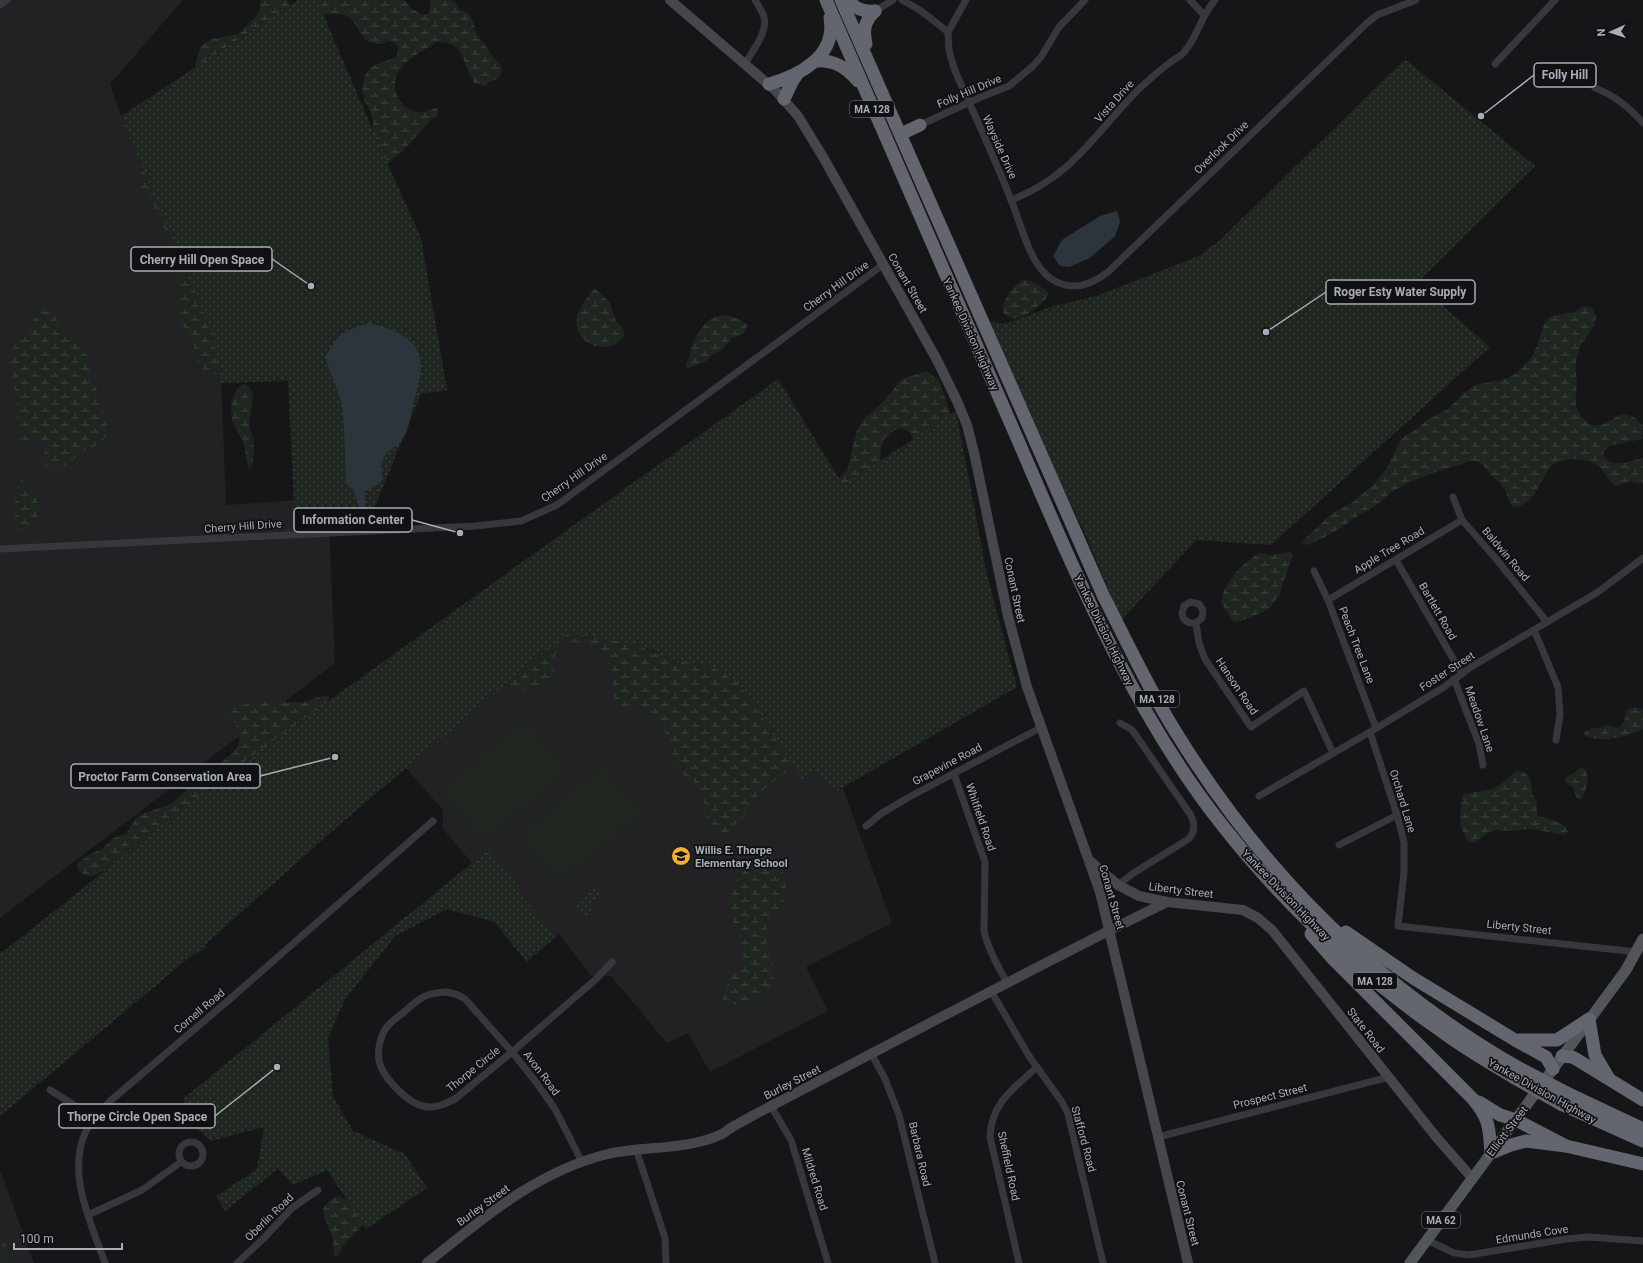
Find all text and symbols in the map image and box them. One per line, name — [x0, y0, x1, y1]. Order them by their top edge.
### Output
north arrow — [1591, 12, 1631, 52]
text: N — [1595, 28, 1608, 37]
callout: Folly Hill — [1534, 63, 1596, 87]
text: Folly Hill — [1542, 68, 1588, 82]
street label: Folly Hill Drive — [935, 72, 1004, 111]
street label: Vista Drive — [1092, 77, 1137, 125]
road number: MA 128 — [850, 101, 894, 117]
street label: Wayside Drive — [980, 113, 1019, 181]
street label: Overlook Drive — [1191, 118, 1251, 177]
callout: Cherry Hill Open Space — [131, 247, 272, 271]
street label: Conant Street — [885, 251, 930, 316]
text: Cherry Hill Open Space — [140, 253, 265, 267]
street label: Cherry Hill Drive — [801, 258, 872, 315]
street label: Yankee Division Highway — [940, 276, 1002, 393]
callout: Roger Esty Water Supply — [1326, 280, 1475, 304]
text: Roger Esty Water Supply — [1334, 285, 1467, 299]
street label: Cherry Hill Drive — [539, 450, 610, 505]
callout: Information Center — [294, 508, 412, 532]
text: Information Center — [302, 513, 405, 527]
street label: Cherry Hill Drive — [204, 517, 282, 536]
street label: Apple Tree Road — [1352, 524, 1427, 577]
street label: Baldwin Road — [1479, 525, 1532, 584]
street label: Conant Street — [1001, 556, 1028, 625]
street label: Yankee Division Highway — [1071, 573, 1136, 688]
street label: Bartlett Road — [1416, 580, 1459, 642]
street label: Peach Tree Lane — [1336, 605, 1377, 685]
street label: Foster Street — [1417, 649, 1477, 694]
street label: Hanson Road — [1213, 655, 1260, 717]
street label: Meadow Lane — [1462, 685, 1497, 754]
road number: MA 128 — [1135, 691, 1179, 707]
street label: Grapevine Road — [910, 741, 984, 788]
callout: Proctor Farm Conservation Area — [71, 764, 260, 788]
street label: Orchard Lane — [1387, 768, 1418, 834]
text: Proctor Farm Conservation Area — [78, 770, 252, 784]
street label: Whitfield Road — [963, 782, 998, 853]
place label: Willis E. Thorpe Elementary School — [695, 844, 788, 870]
school or university icon: Willis E. Thorpe Elementary School — [670, 845, 692, 867]
street label: Yankee Division Highway — [1239, 847, 1333, 944]
street label: Conant Street — [1096, 863, 1127, 931]
street label: Liberty Street — [1148, 880, 1214, 901]
street label: Liberty Street — [1486, 918, 1552, 937]
road number: MA 128 — [1353, 973, 1397, 989]
street label: Cornell Road — [171, 986, 227, 1036]
street label: State Road — [1344, 1005, 1387, 1055]
street label: Thorpe Circle — [444, 1044, 503, 1095]
street label: Avon Road — [521, 1048, 563, 1098]
street label: Yankee Division Highway — [1485, 1056, 1599, 1127]
street label: Burley Street — [762, 1062, 823, 1102]
street label: Prospect Street — [1232, 1081, 1309, 1112]
street label: Elliott Street — [1484, 1103, 1531, 1159]
callout: Thorpe Circle Open Space — [59, 1104, 215, 1128]
street label: Stafford Road — [1068, 1105, 1099, 1174]
text: Thorpe Circle Open Space — [67, 1110, 208, 1124]
street label: Barbara Road — [906, 1120, 933, 1188]
street label: Sheffield Road — [995, 1130, 1022, 1202]
street label: Mildred Road — [799, 1146, 830, 1212]
street label: Conant Street — [1173, 1179, 1202, 1248]
street label: Burley Street — [454, 1182, 513, 1229]
street label: Oberlin Road — [242, 1191, 296, 1244]
road number: MA 62 — [1422, 1212, 1460, 1228]
street label: Edmunds Cove — [1495, 1222, 1569, 1247]
scale bar — [14, 1225, 122, 1251]
text: 100 m — [20, 1232, 54, 1246]

